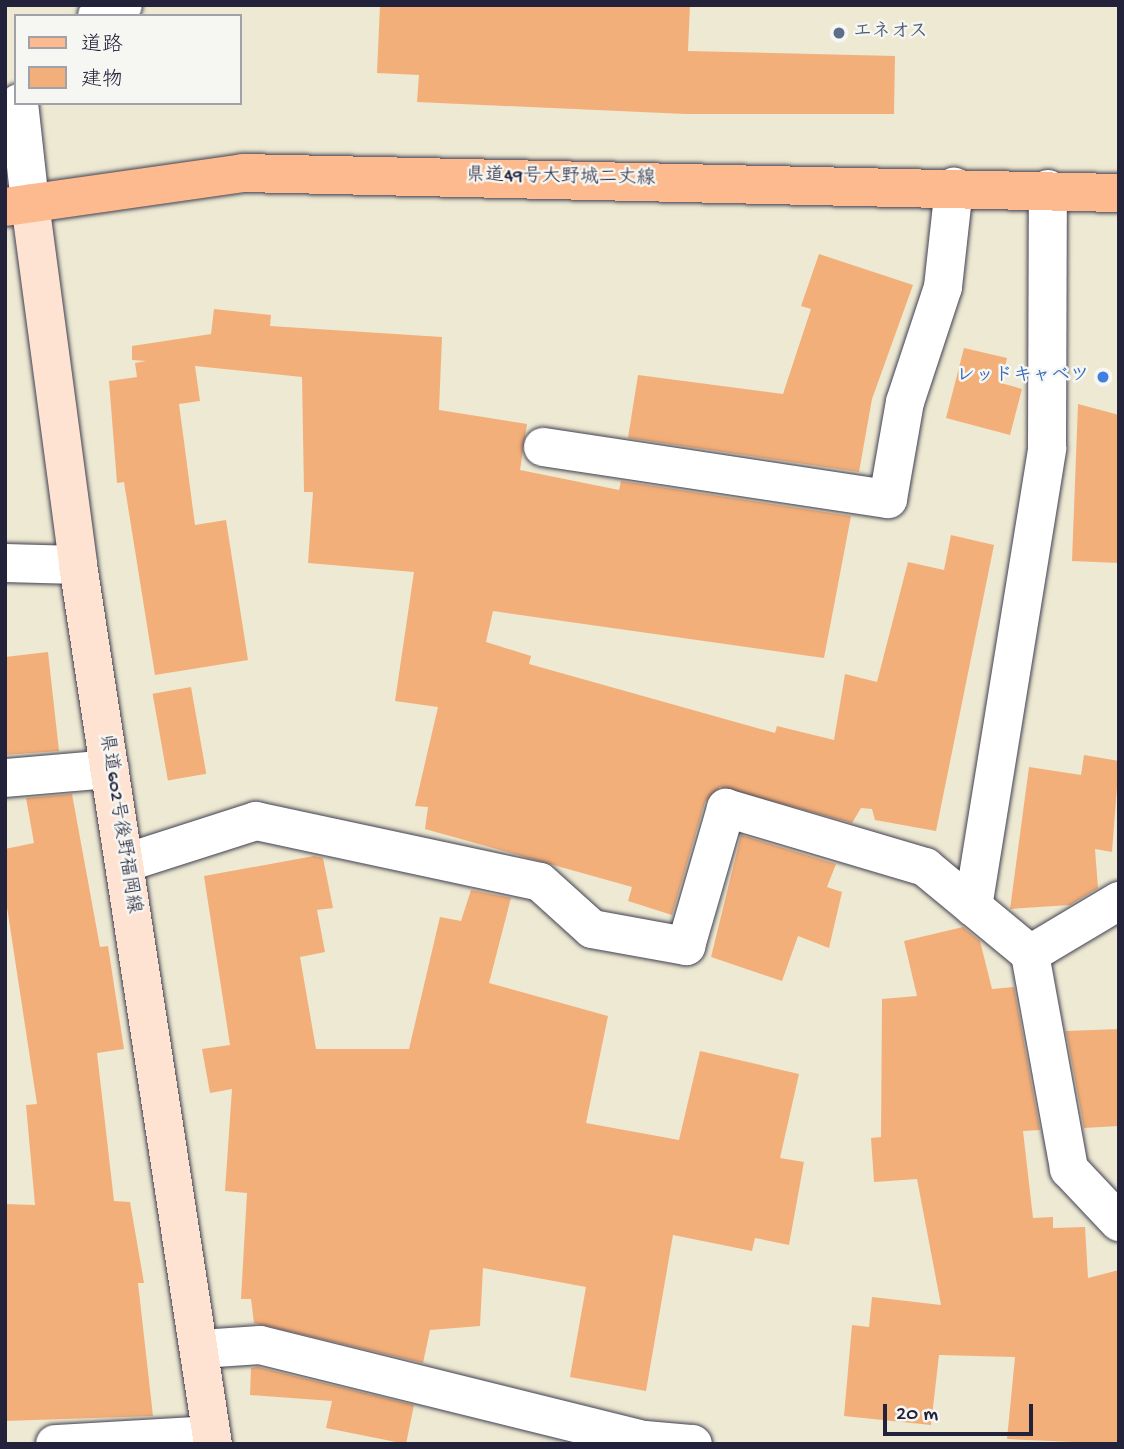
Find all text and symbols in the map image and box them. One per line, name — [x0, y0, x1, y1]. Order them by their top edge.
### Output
legend — [14, 14, 242, 105]
place label: エネオス — [853, 22, 929, 44]
marker: エネオス — [831, 25, 847, 41]
text: 道路 — [81, 34, 123, 59]
text: 建物 — [81, 69, 123, 94]
street label: 県道49号大野城二丈線 — [466, 165, 656, 191]
place label: レッドキャベツ — [956, 366, 1089, 388]
marker: レッドキャベツ — [1095, 369, 1111, 385]
street label: 県道602号後野福岡線 — [94, 732, 144, 916]
scale bar — [886, 1390, 1036, 1434]
text: 20 m — [896, 1403, 938, 1428]

